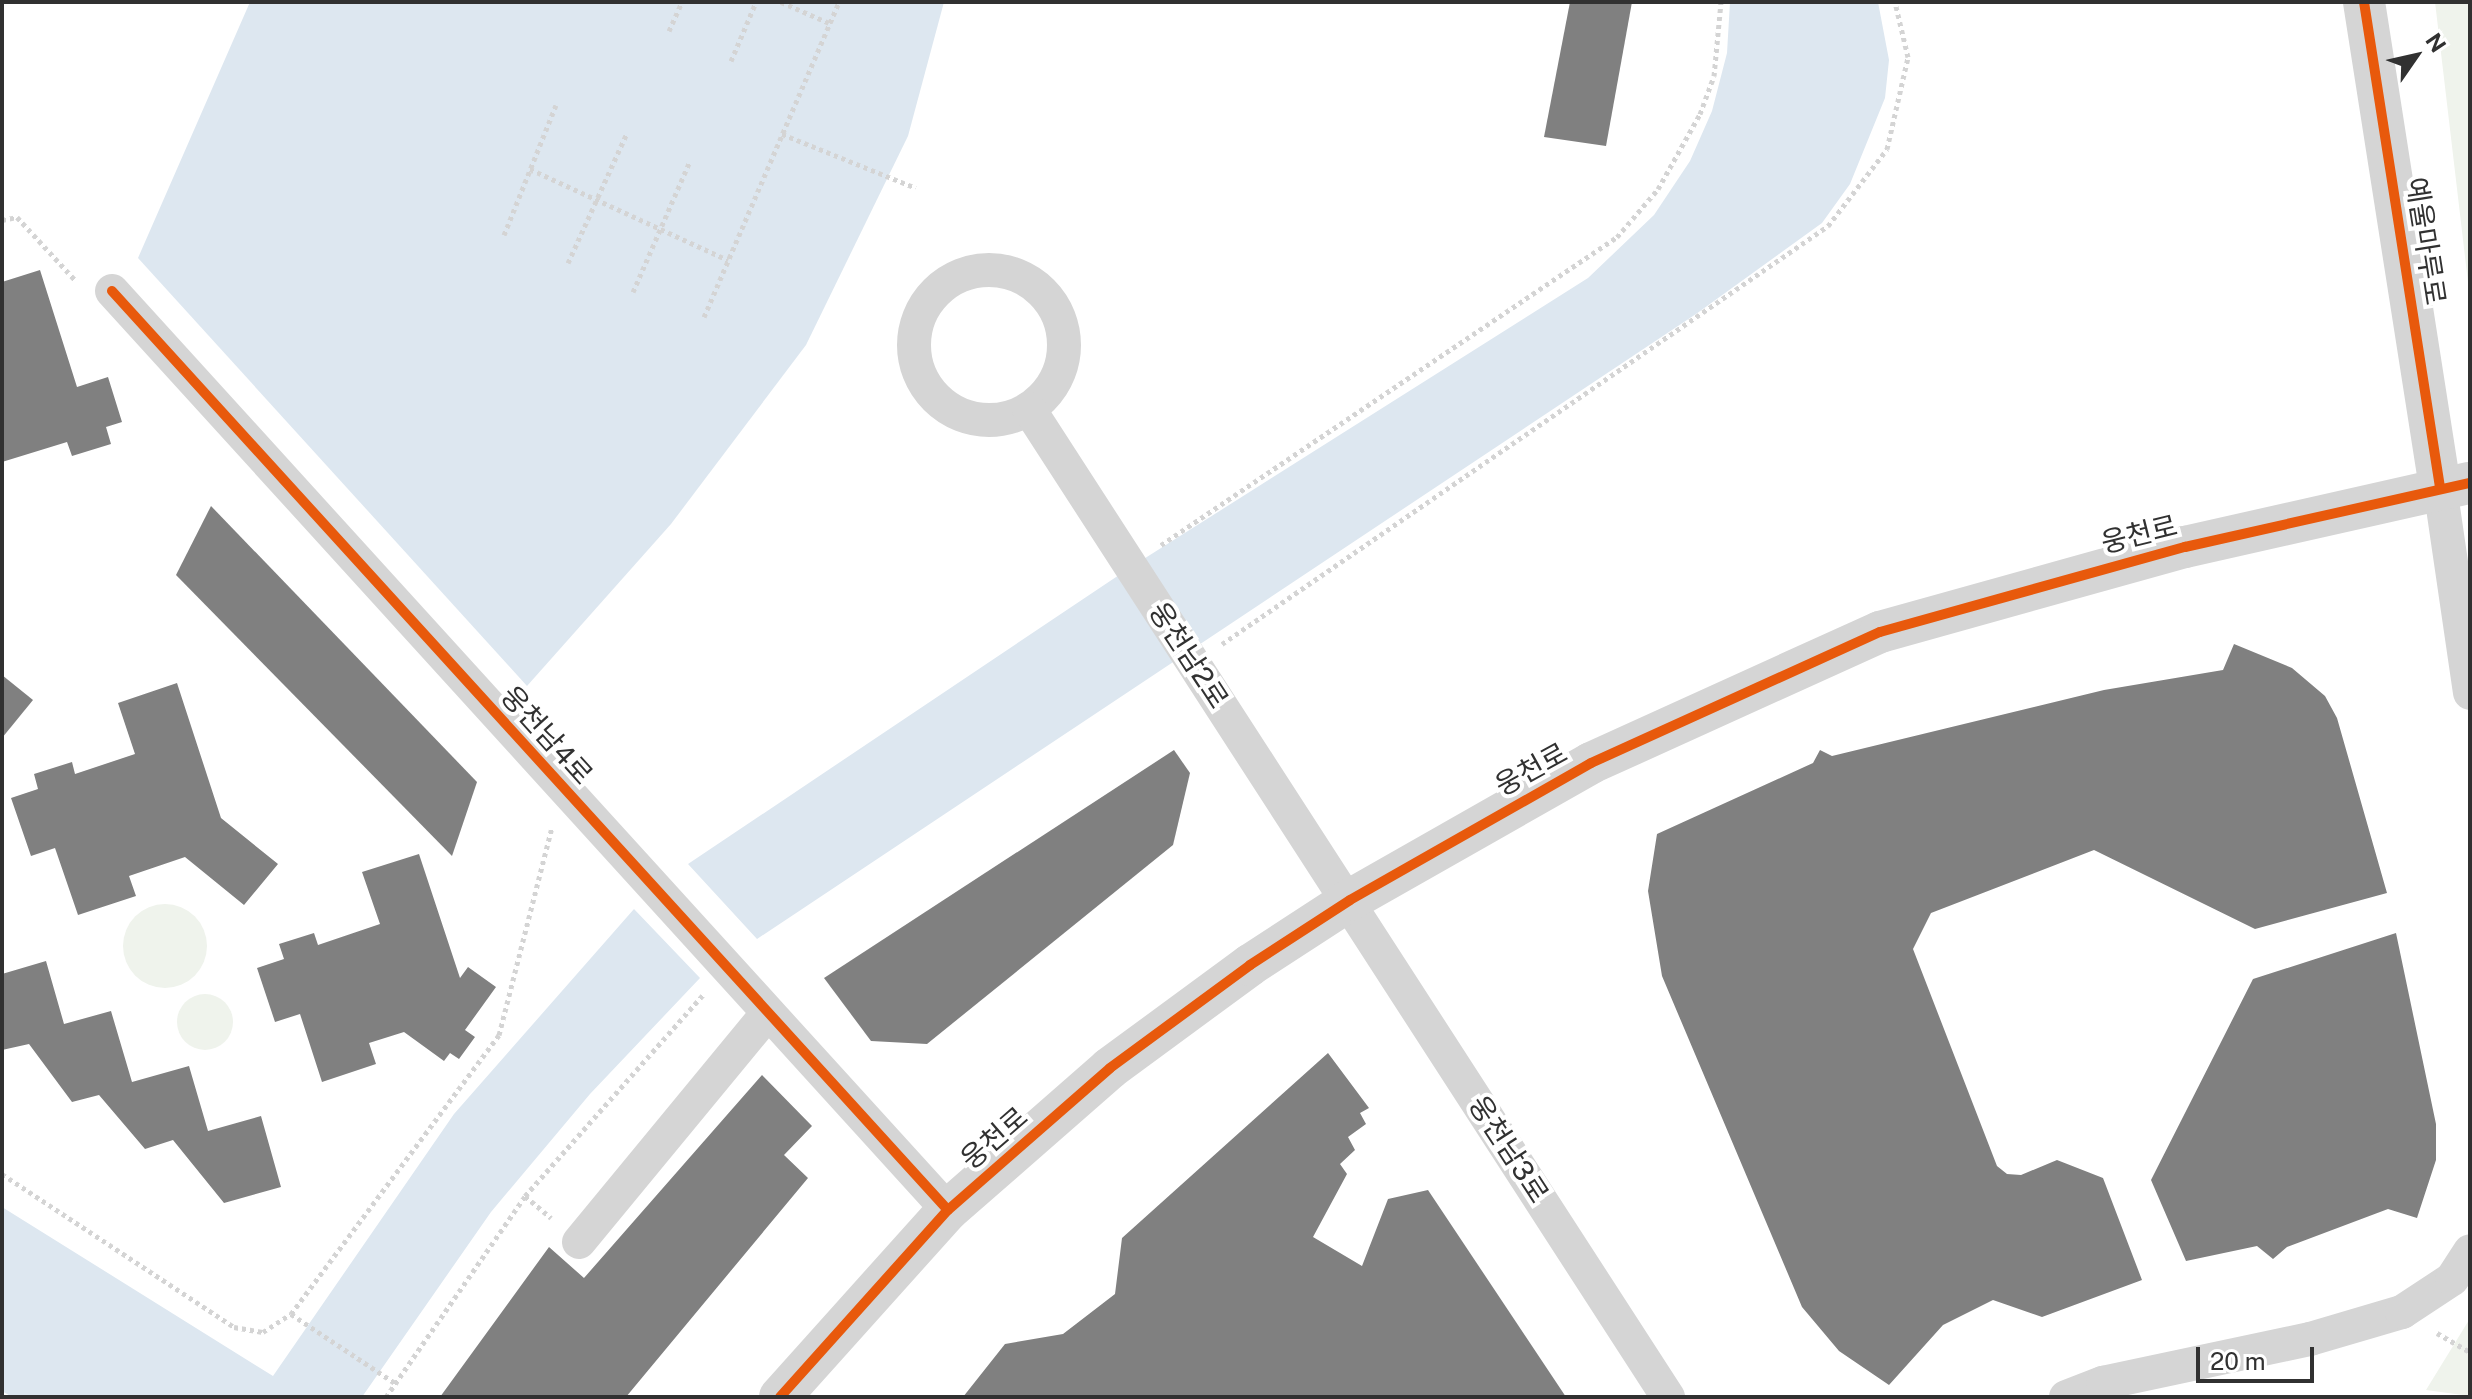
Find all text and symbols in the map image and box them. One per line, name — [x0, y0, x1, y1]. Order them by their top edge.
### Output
north arrow — [2376, 16, 2456, 96]
text: N — [2420, 28, 2451, 57]
street label: 예울마루로 — [2399, 175, 2453, 307]
street label: 웅천로 — [2097, 508, 2181, 560]
street label: 웅천남2로 — [1142, 596, 1236, 714]
street label: 웅천남4로 — [494, 679, 600, 791]
street label: 웅천로 — [1489, 736, 1573, 802]
street label: 웅천남3로 — [1462, 1089, 1556, 1209]
street label: 웅천로 — [954, 1100, 1034, 1176]
scale bar — [2200, 1331, 2318, 1381]
text: 20 m — [2210, 1347, 2266, 1375]

